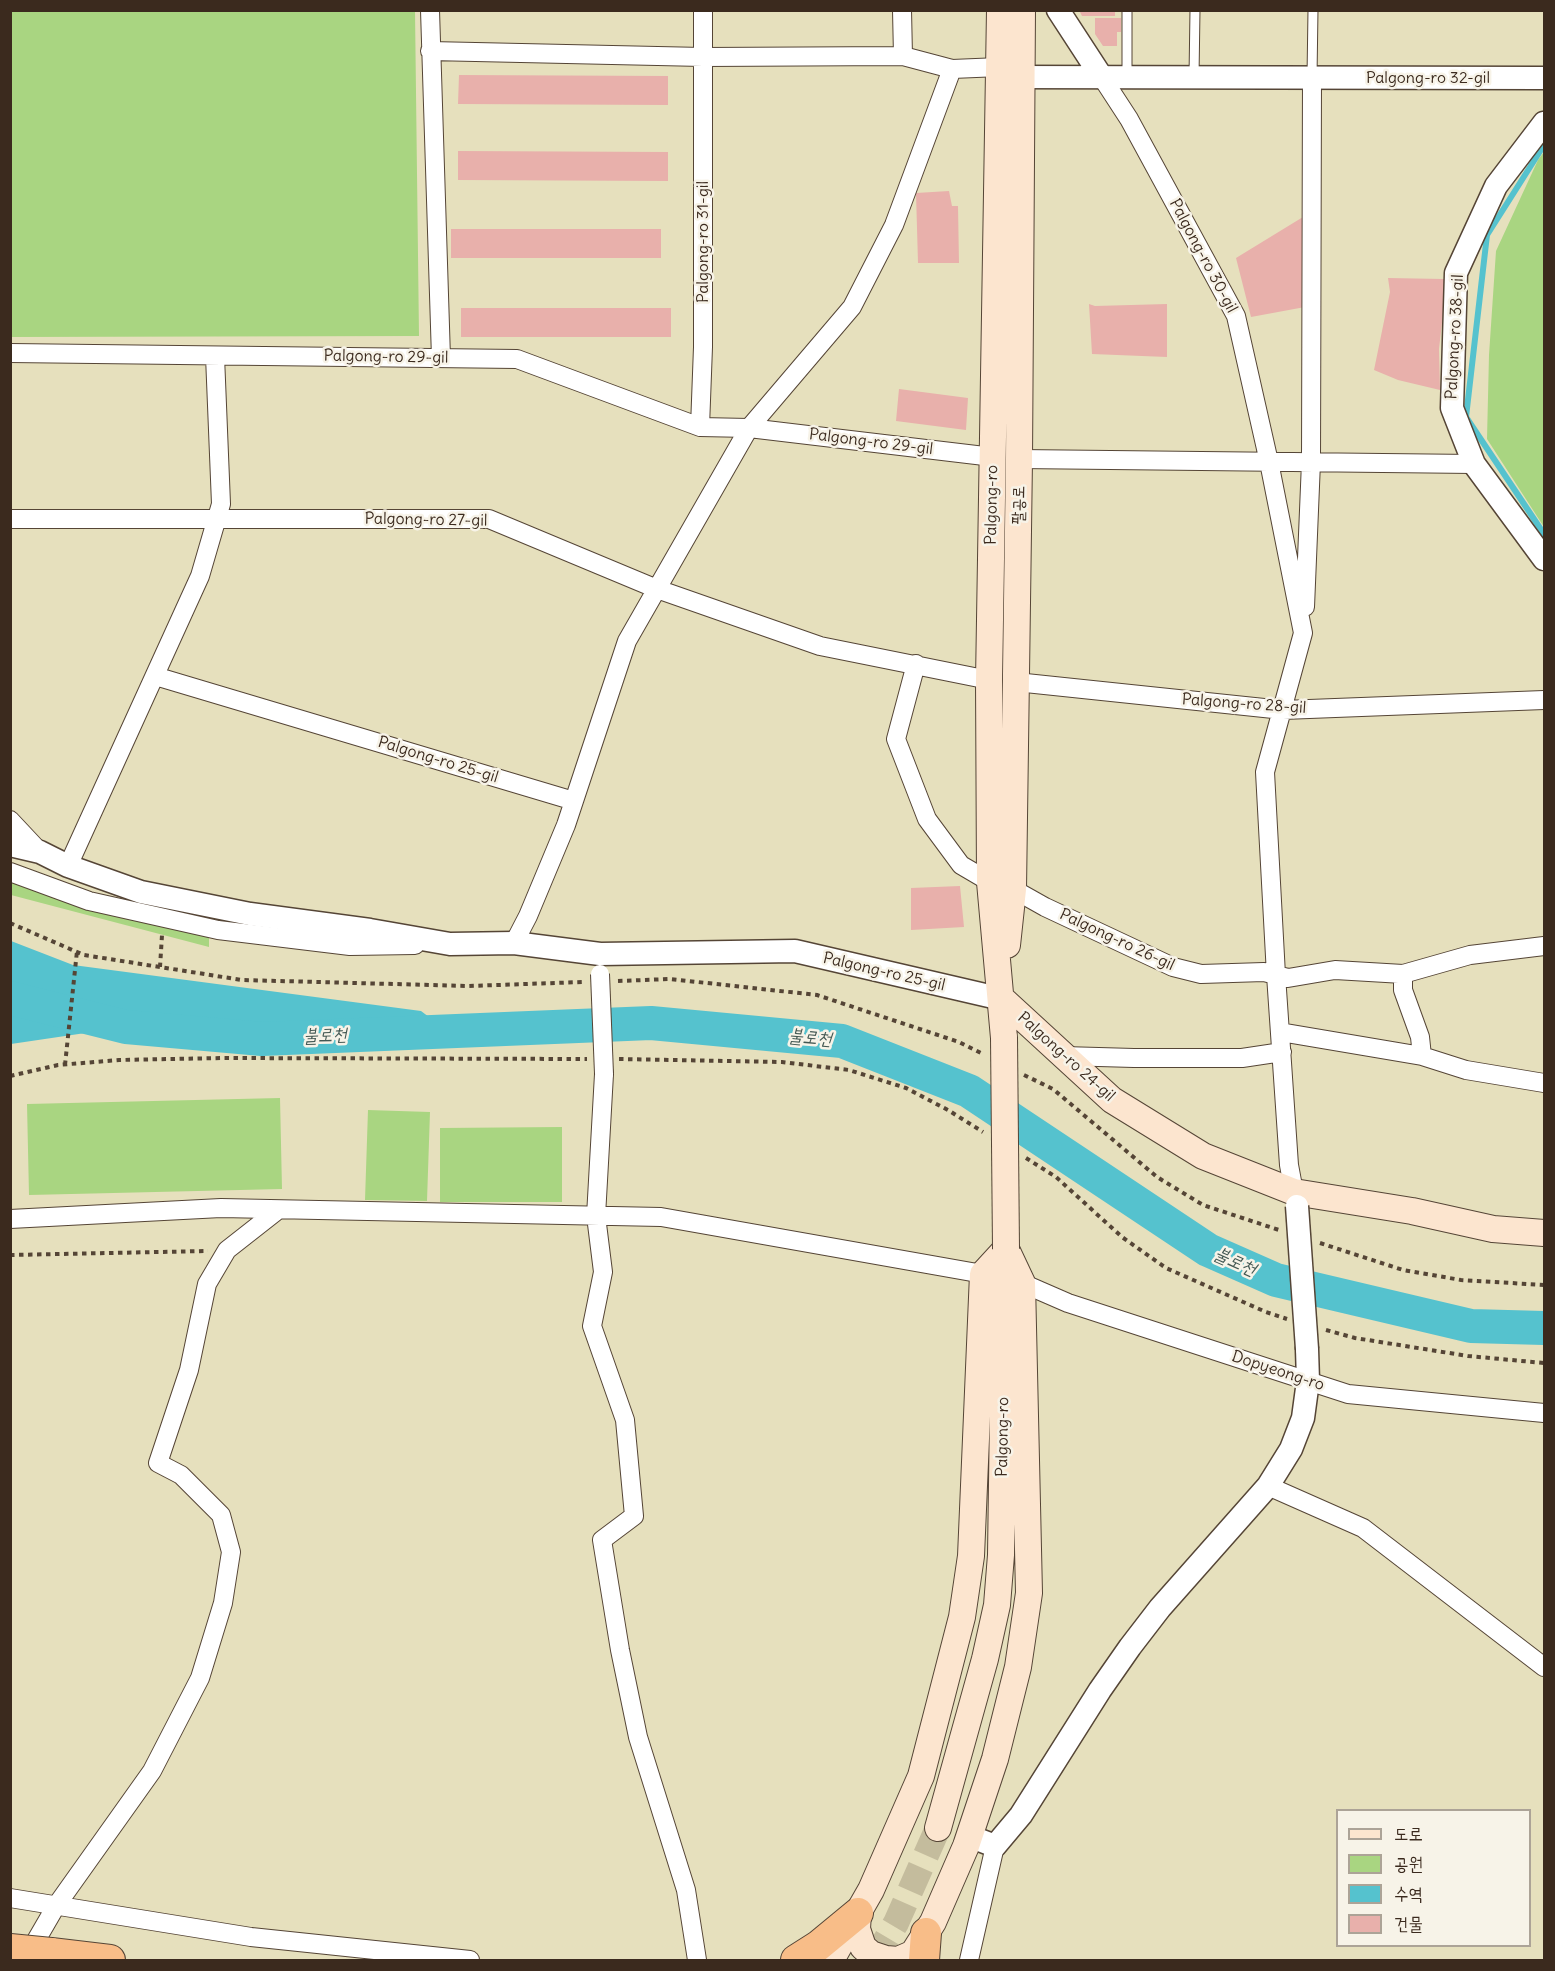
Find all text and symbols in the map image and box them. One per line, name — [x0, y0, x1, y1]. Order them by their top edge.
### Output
street label: Palgong-ro 32-gil — [1366, 68, 1490, 88]
street label: Palgong-ro 31-gil — [693, 181, 713, 303]
street label: Palgong-ro 30-gil — [1165, 196, 1241, 316]
street label: Palgong-ro 38-gil — [1442, 274, 1468, 400]
street label: Palgong-ro 29-gil — [323, 346, 449, 368]
street label: Palgong-ro 29-gil — [808, 425, 934, 459]
street label: Palgong-ro — [982, 465, 1002, 545]
street label: 팔공로 — [1009, 486, 1029, 524]
street label: Palgong-ro 27-gil — [364, 509, 488, 531]
street label: Palgong-ro 28-gil — [1181, 690, 1307, 718]
street label: Palgong-ro 25-gil — [376, 733, 500, 787]
street label: Palgong-ro 26-gil — [1056, 905, 1178, 975]
street label: Palgong-ro 25-gil — [821, 949, 947, 995]
street label: Palgong-ro 24-gil — [1013, 1008, 1119, 1106]
water label: 불로천 — [303, 1024, 347, 1048]
water label: 불로천 — [787, 1025, 833, 1051]
water label: 불로천 — [1211, 1243, 1259, 1281]
street label: Dopyeong-ro — [1229, 1347, 1327, 1395]
street label: Palgong-ro — [993, 1397, 1013, 1477]
legend — [1336, 1809, 1531, 1947]
text: 도로 — [1394, 1822, 1423, 1845]
text: 공원 — [1394, 1852, 1423, 1875]
text: 수역 — [1394, 1882, 1423, 1905]
text: 건물 — [1394, 1912, 1423, 1935]

